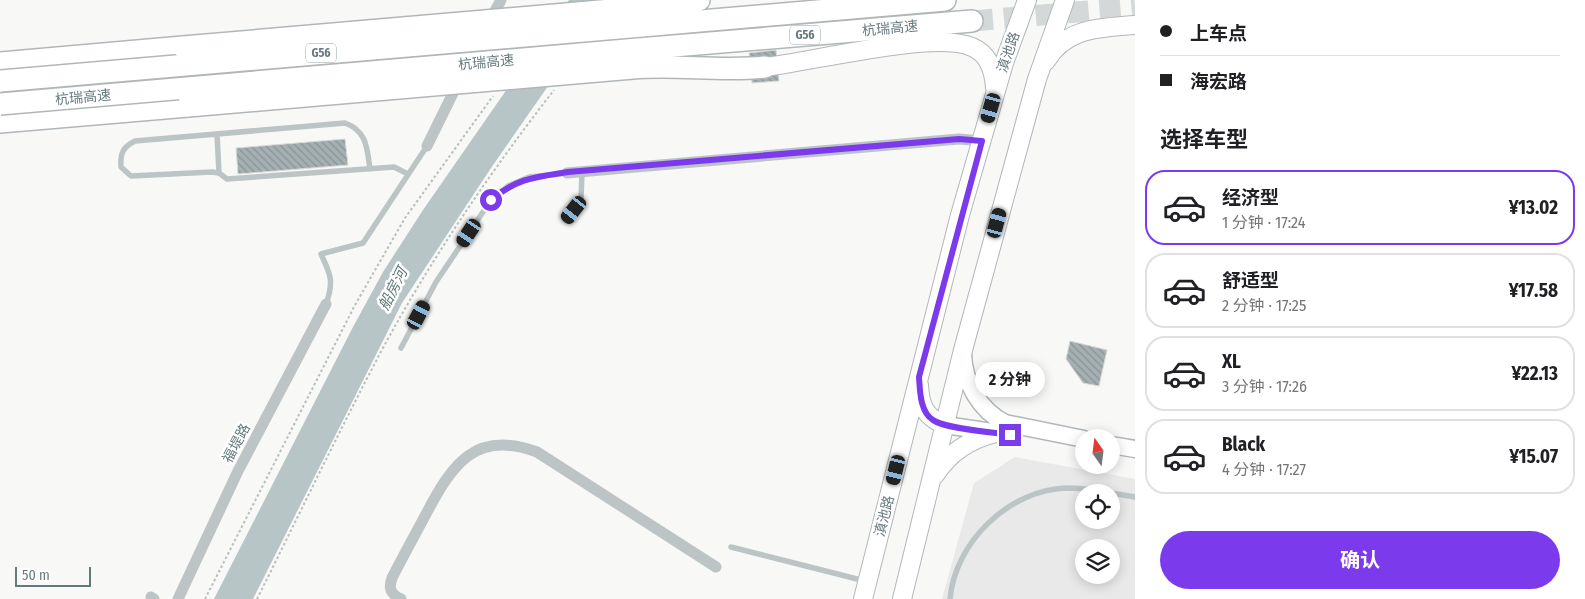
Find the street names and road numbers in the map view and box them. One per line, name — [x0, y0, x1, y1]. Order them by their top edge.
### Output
street label: 杭瑞高速 — [861, 18, 919, 39]
road number: G56 — [790, 26, 820, 44]
street label: 滇池路 — [994, 30, 1023, 75]
road number: G56 — [306, 44, 336, 62]
street label: 杭瑞高速 — [457, 52, 515, 73]
street label: 杭瑞高速 — [54, 87, 112, 108]
street label: 福堤路 — [219, 421, 254, 466]
street label: 滇池路 — [871, 494, 898, 539]

